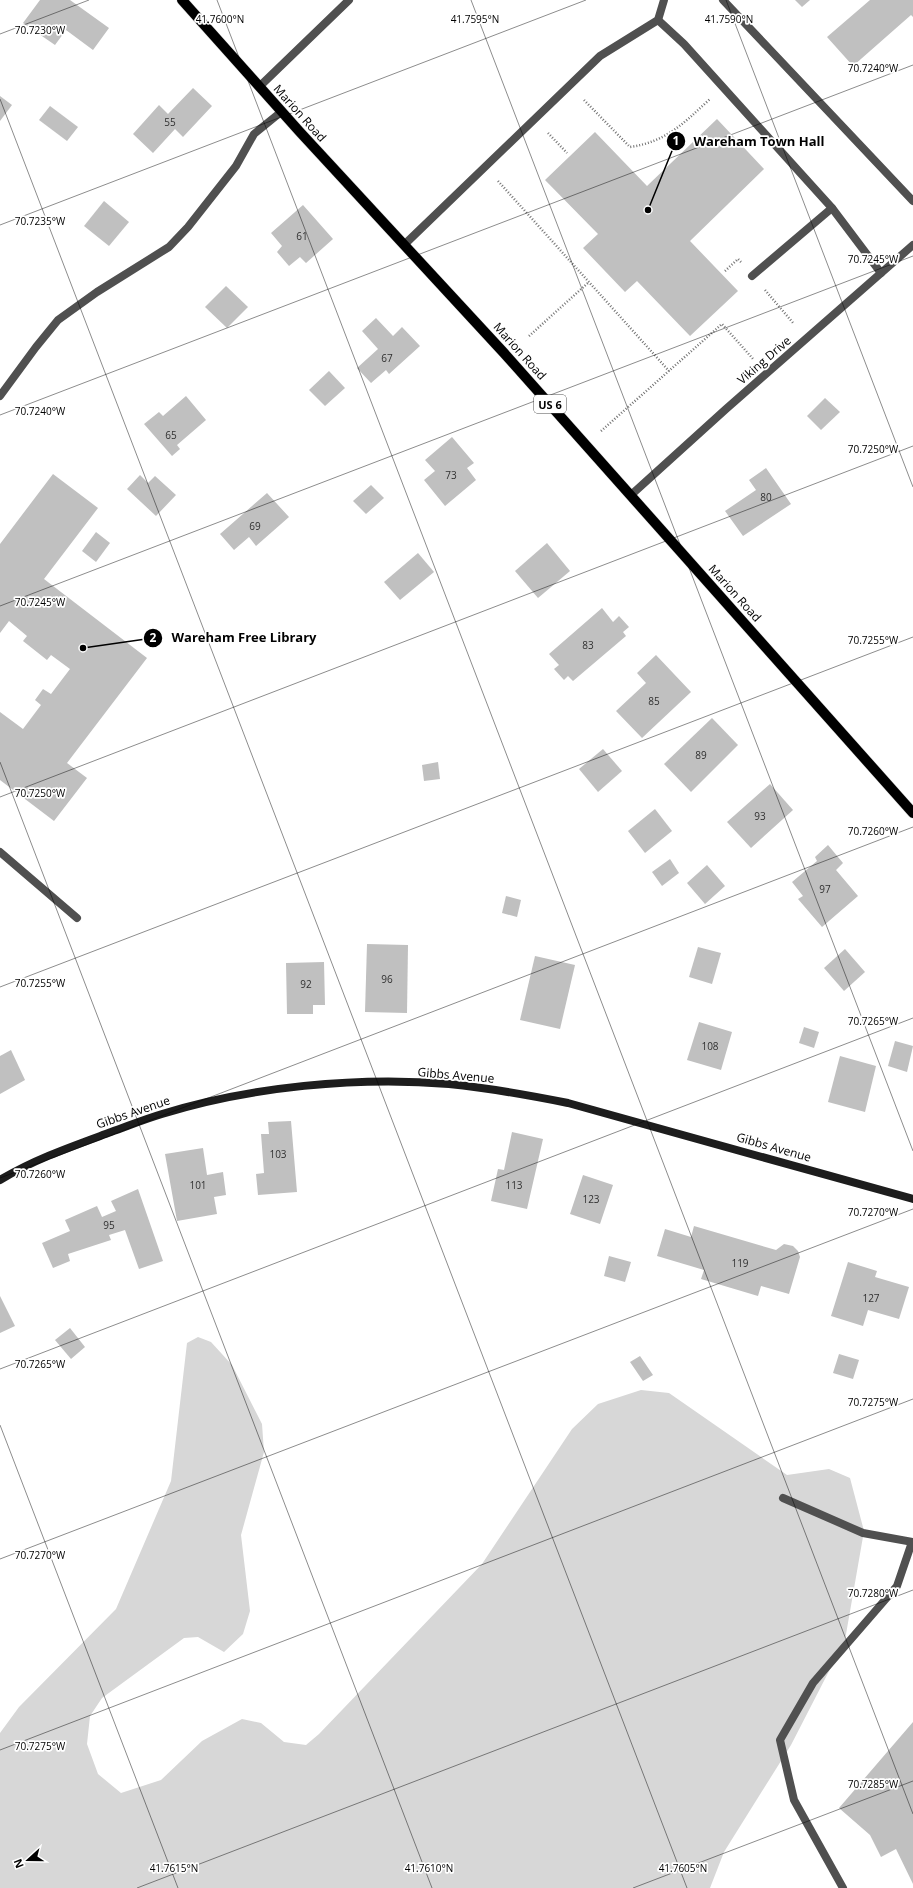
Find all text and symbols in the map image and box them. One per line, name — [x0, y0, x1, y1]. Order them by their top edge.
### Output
text: 41.7600°N — [196, 12, 244, 26]
text: 41.7595°N — [451, 12, 499, 26]
text: 41.7590°N — [705, 12, 753, 26]
text: 70.7230°W — [15, 23, 66, 37]
text: 70.7240°W — [848, 61, 899, 75]
street label: Marion Road — [270, 81, 330, 145]
house number: 55 — [164, 115, 176, 129]
callout: Wareham Town Hall — [666, 129, 833, 154]
text: 1 — [673, 132, 679, 149]
text: Wareham Town Hall — [694, 132, 824, 150]
text: 70.7235°W — [15, 214, 66, 228]
house number: 61 — [296, 229, 308, 243]
text: 70.7245°W — [848, 252, 899, 266]
street label: Marion Road — [490, 319, 550, 383]
street label: Viking Drive — [734, 332, 795, 388]
house number: 67 — [381, 351, 393, 365]
road number: US 6 — [534, 395, 566, 413]
text: 70.7240°W — [15, 404, 66, 418]
house number: 65 — [165, 428, 177, 442]
text: 70.7250°W — [848, 442, 899, 456]
house number: 73 — [445, 468, 457, 482]
house number: 80 — [760, 490, 772, 504]
house number: 69 — [249, 519, 261, 533]
street label: Marion Road — [705, 561, 765, 625]
text: 70.7245°W — [15, 595, 66, 609]
callout: Wareham Free Library — [143, 625, 324, 650]
text: Wareham Free Library — [172, 628, 317, 646]
text: 2 — [150, 629, 157, 646]
text: 70.7255°W — [848, 633, 899, 647]
house number: 83 — [582, 638, 594, 652]
house number: 85 — [648, 694, 660, 708]
house number: 89 — [695, 748, 707, 762]
text: 70.7250°W — [15, 786, 66, 800]
house number: 93 — [754, 809, 766, 823]
text: 70.7260°W — [848, 824, 899, 838]
house number: 97 — [819, 882, 831, 896]
house number: 96 — [381, 972, 393, 986]
text: 70.7255°W — [15, 976, 66, 990]
house number: 92 — [300, 977, 312, 991]
text: 70.7265°W — [848, 1014, 899, 1028]
house number: 108 — [701, 1039, 719, 1053]
street label: Gibbs Avenue — [417, 1063, 495, 1087]
street label: Gibbs Avenue — [94, 1091, 172, 1133]
street label: Gibbs Avenue — [735, 1128, 814, 1166]
house number: 103 — [269, 1147, 287, 1161]
text: 70.7260°W — [15, 1167, 66, 1181]
house number: 101 — [189, 1178, 207, 1192]
house number: 113 — [505, 1178, 523, 1192]
house number: 123 — [582, 1192, 600, 1206]
text: 70.7270°W — [848, 1205, 899, 1219]
house number: 95 — [103, 1218, 115, 1232]
house number: 119 — [731, 1256, 749, 1270]
house number: 127 — [862, 1291, 880, 1305]
text: 70.7265°W — [15, 1357, 66, 1371]
text: 70.7275°W — [848, 1395, 899, 1409]
text: 70.7270°W — [15, 1548, 66, 1562]
text: 70.7280°W — [848, 1586, 899, 1600]
text: 70.7275°W — [15, 1739, 66, 1753]
text: 70.7285°W — [848, 1777, 899, 1791]
north arrow — [8, 1840, 48, 1880]
text: N — [10, 1857, 27, 1871]
text: 41.7615°N — [150, 1861, 198, 1875]
text: 41.7610°N — [405, 1861, 453, 1875]
text: 41.7605°N — [659, 1861, 707, 1875]

